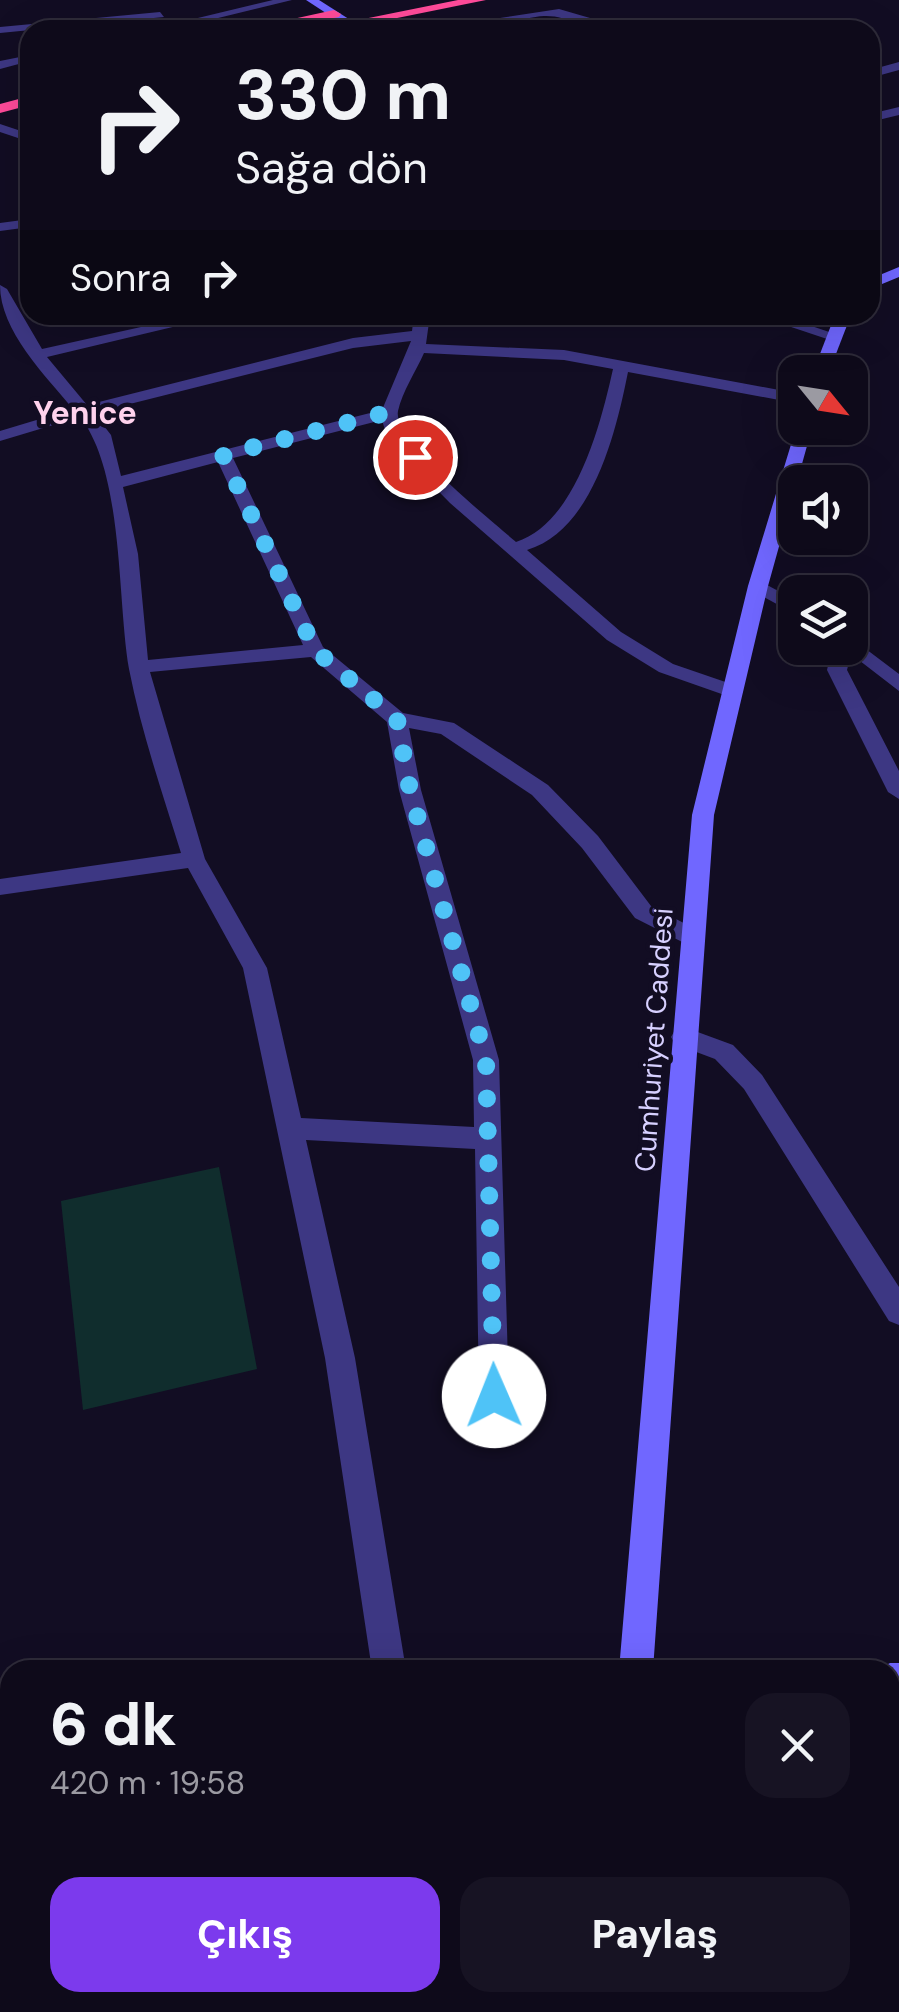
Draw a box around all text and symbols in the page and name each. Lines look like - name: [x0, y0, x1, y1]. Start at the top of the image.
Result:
- text: 330 m: [235, 50, 451, 141]
- icon: right: [70, 60, 200, 190]
- text: Sağa dön: [235, 138, 428, 197]
- icon: right: [191, 250, 246, 305]
- text: Sonra: [70, 253, 171, 303]
- north arrow: [778, 355, 868, 445]
- map controls: [778, 355, 868, 665]
- district label: Yenice: [33, 392, 137, 434]
- pin: [373, 415, 458, 500]
- icon: arrive: [388, 430, 443, 485]
- button: sound: [778, 465, 868, 555]
- button: layers: [778, 575, 868, 665]
- street label: Cumhuriyet Caddesi: [626, 907, 682, 1173]
- position arrow: [442, 1344, 546, 1448]
- text: 6 dk: [50, 1685, 177, 1764]
- button: close: [745, 1693, 850, 1798]
- text: 420 m · 19:58: [50, 1762, 245, 1804]
- button: Çıkış: [50, 1877, 440, 1992]
- button: Paylaş: [460, 1877, 850, 1992]

